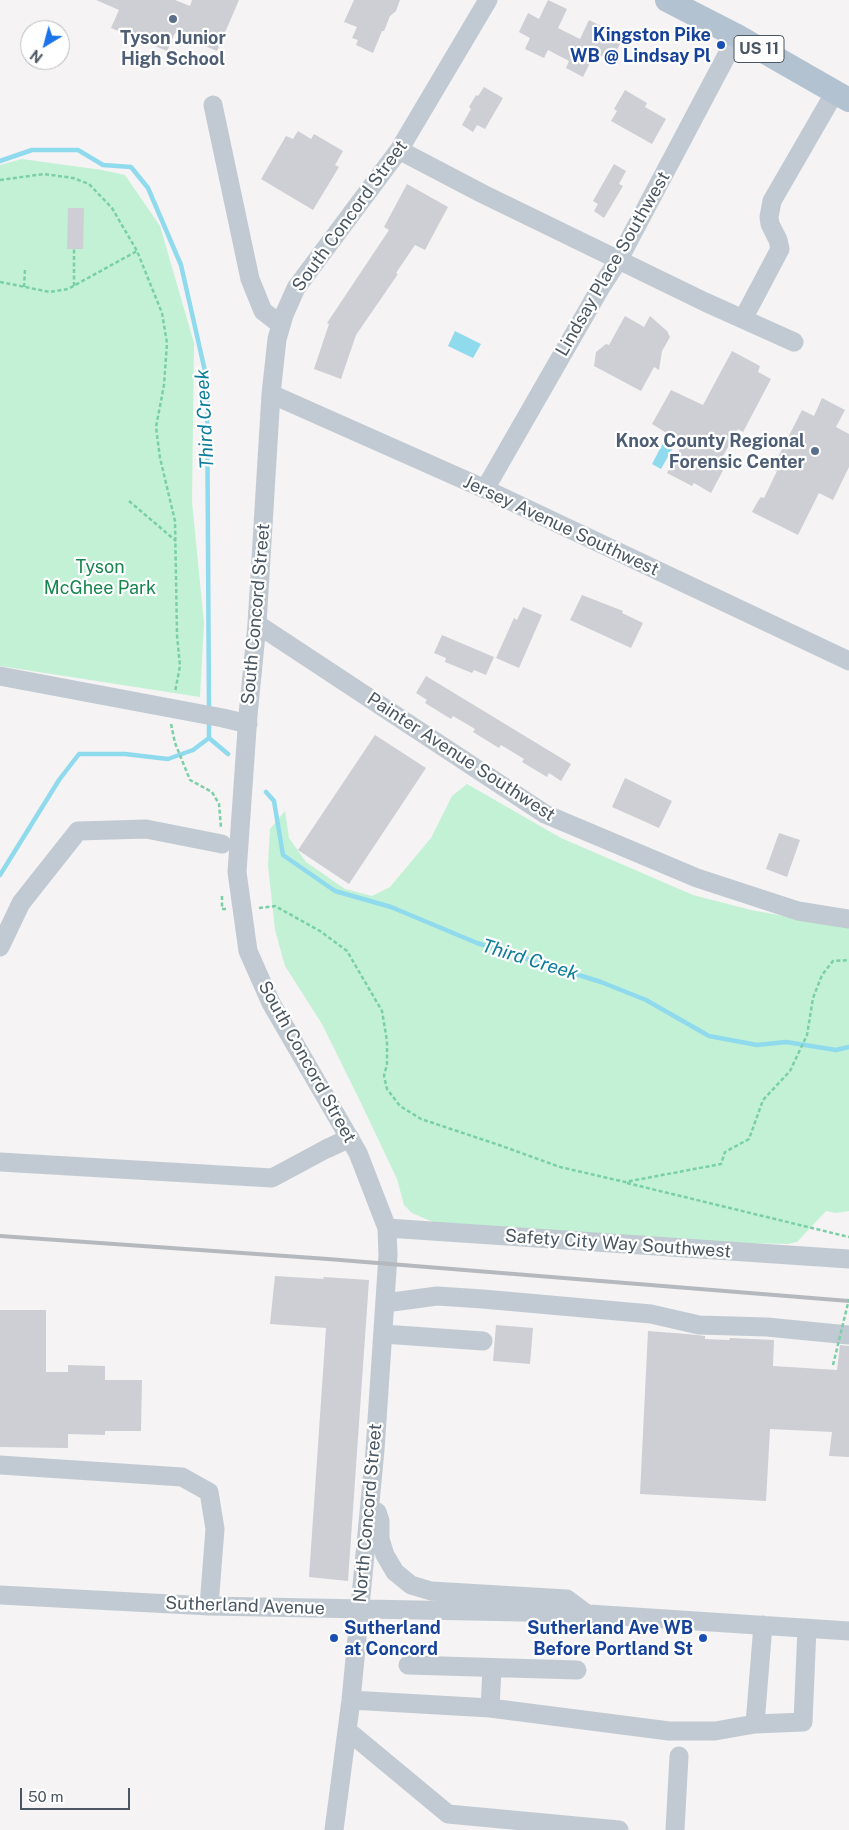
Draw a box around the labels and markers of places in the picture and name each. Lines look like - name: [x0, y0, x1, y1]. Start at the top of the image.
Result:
- marker: Tyson Junior High School: [167, 13, 179, 25]
- place label: Kingston Pike WB @ Lindsay Pl: [570, 24, 711, 66]
- place label: Tyson Junior High School: [120, 27, 226, 70]
- marker: Kingston Pike WB @ Lindsay Pl: [715, 39, 727, 51]
- place label: Knox County Regional Forensic Center: [615, 430, 805, 472]
- marker: Knox County Regional Forensic Center: [809, 445, 821, 457]
- place label: Sutherland at Concord: [344, 1617, 441, 1660]
- place label: Sutherland Ave WB Before Portland St: [527, 1617, 693, 1660]
- marker: Sutherland at Concord: [328, 1632, 340, 1644]
- marker: Sutherland Ave WB Before Portland St: [697, 1632, 709, 1644]

